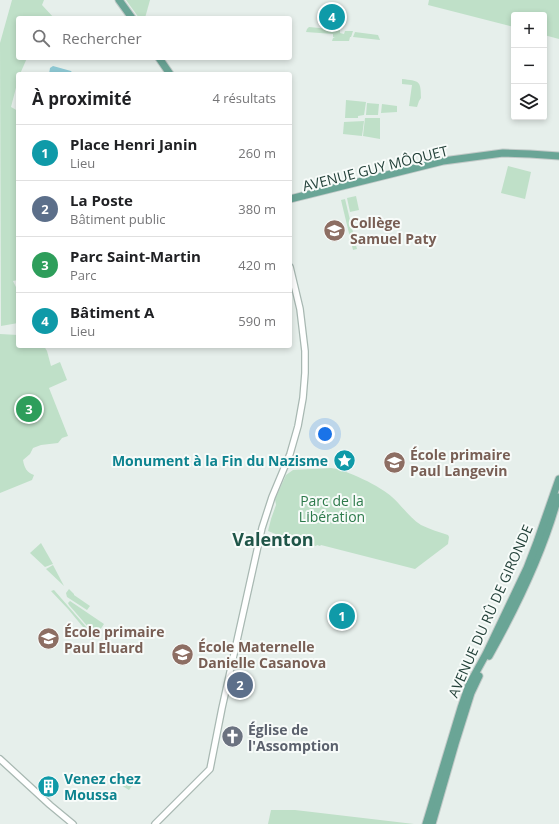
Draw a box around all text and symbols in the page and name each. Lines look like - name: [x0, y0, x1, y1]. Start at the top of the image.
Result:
- pin: 4: [319, 2, 345, 32]
- map controls: [511, 12, 547, 120]
- button: +: [511, 12, 547, 48]
- search box: [16, 16, 292, 60]
- icon: search: [30, 27, 52, 49]
- text: Rechercher: [62, 28, 142, 48]
- button: −: [511, 48, 547, 84]
- button: layers: [511, 84, 547, 120]
- text: À proximité: [32, 87, 131, 110]
- text: 4 résultats: [212, 89, 276, 107]
- text: Place Henri Janin: [70, 134, 197, 154]
- street label: AVENUE GUY MÔQUET: [300, 141, 450, 195]
- text: 1: [41, 144, 49, 162]
- text: 260 m: [238, 144, 276, 162]
- text: Lieu: [70, 154, 95, 172]
- text: La Poste: [70, 190, 133, 210]
- text: 2: [41, 200, 49, 218]
- text: 380 m: [238, 200, 276, 218]
- text: Bâtiment public: [70, 210, 166, 228]
- place label: Collège Samuel Paty: [350, 213, 437, 248]
- school or university icon: Collège Samuel Paty: [322, 217, 348, 243]
- text: Parc Saint-Martin: [70, 246, 201, 266]
- text: 3: [41, 256, 49, 274]
- text: 420 m: [238, 256, 276, 274]
- text: Parc: [70, 266, 97, 284]
- text: Bâtiment A: [70, 302, 154, 322]
- text: 4: [41, 312, 49, 330]
- text: 590 m: [238, 312, 276, 330]
- text: Lieu: [70, 322, 95, 340]
- pin: 3: [16, 394, 42, 424]
- your location: [315, 424, 335, 444]
- place label: École primaire Paul Langevin: [410, 445, 510, 480]
- place icon: Monument à la Fin du Nazisme: [331, 447, 357, 473]
- school or university icon: École primaire Paul Langevin: [381, 449, 407, 475]
- place label: Monument à la Fin du Nazisme: [112, 451, 328, 470]
- park label: Parc de la Libération: [299, 491, 365, 526]
- street label: AVENUE DU RÛ DE GIRONDE: [443, 522, 537, 700]
- district label: Valenton: [232, 527, 314, 551]
- pin: 1: [329, 601, 355, 631]
- place label: École primaire Paul Eluard: [64, 622, 164, 657]
- school or university icon: École primaire Paul Eluard: [36, 626, 62, 652]
- place label: École Maternelle Danielle Casanova: [198, 637, 326, 672]
- school or university icon: École Maternelle Danielle Casanova: [170, 641, 196, 667]
- pin: 2: [227, 670, 253, 700]
- place label: Église de l'Assomption: [248, 720, 339, 755]
- church icon: Église de l'Assomption: [220, 724, 246, 750]
- place label: Venez chez Moussa: [64, 769, 141, 804]
- building icon: Venez chez Moussa: [36, 773, 62, 799]

